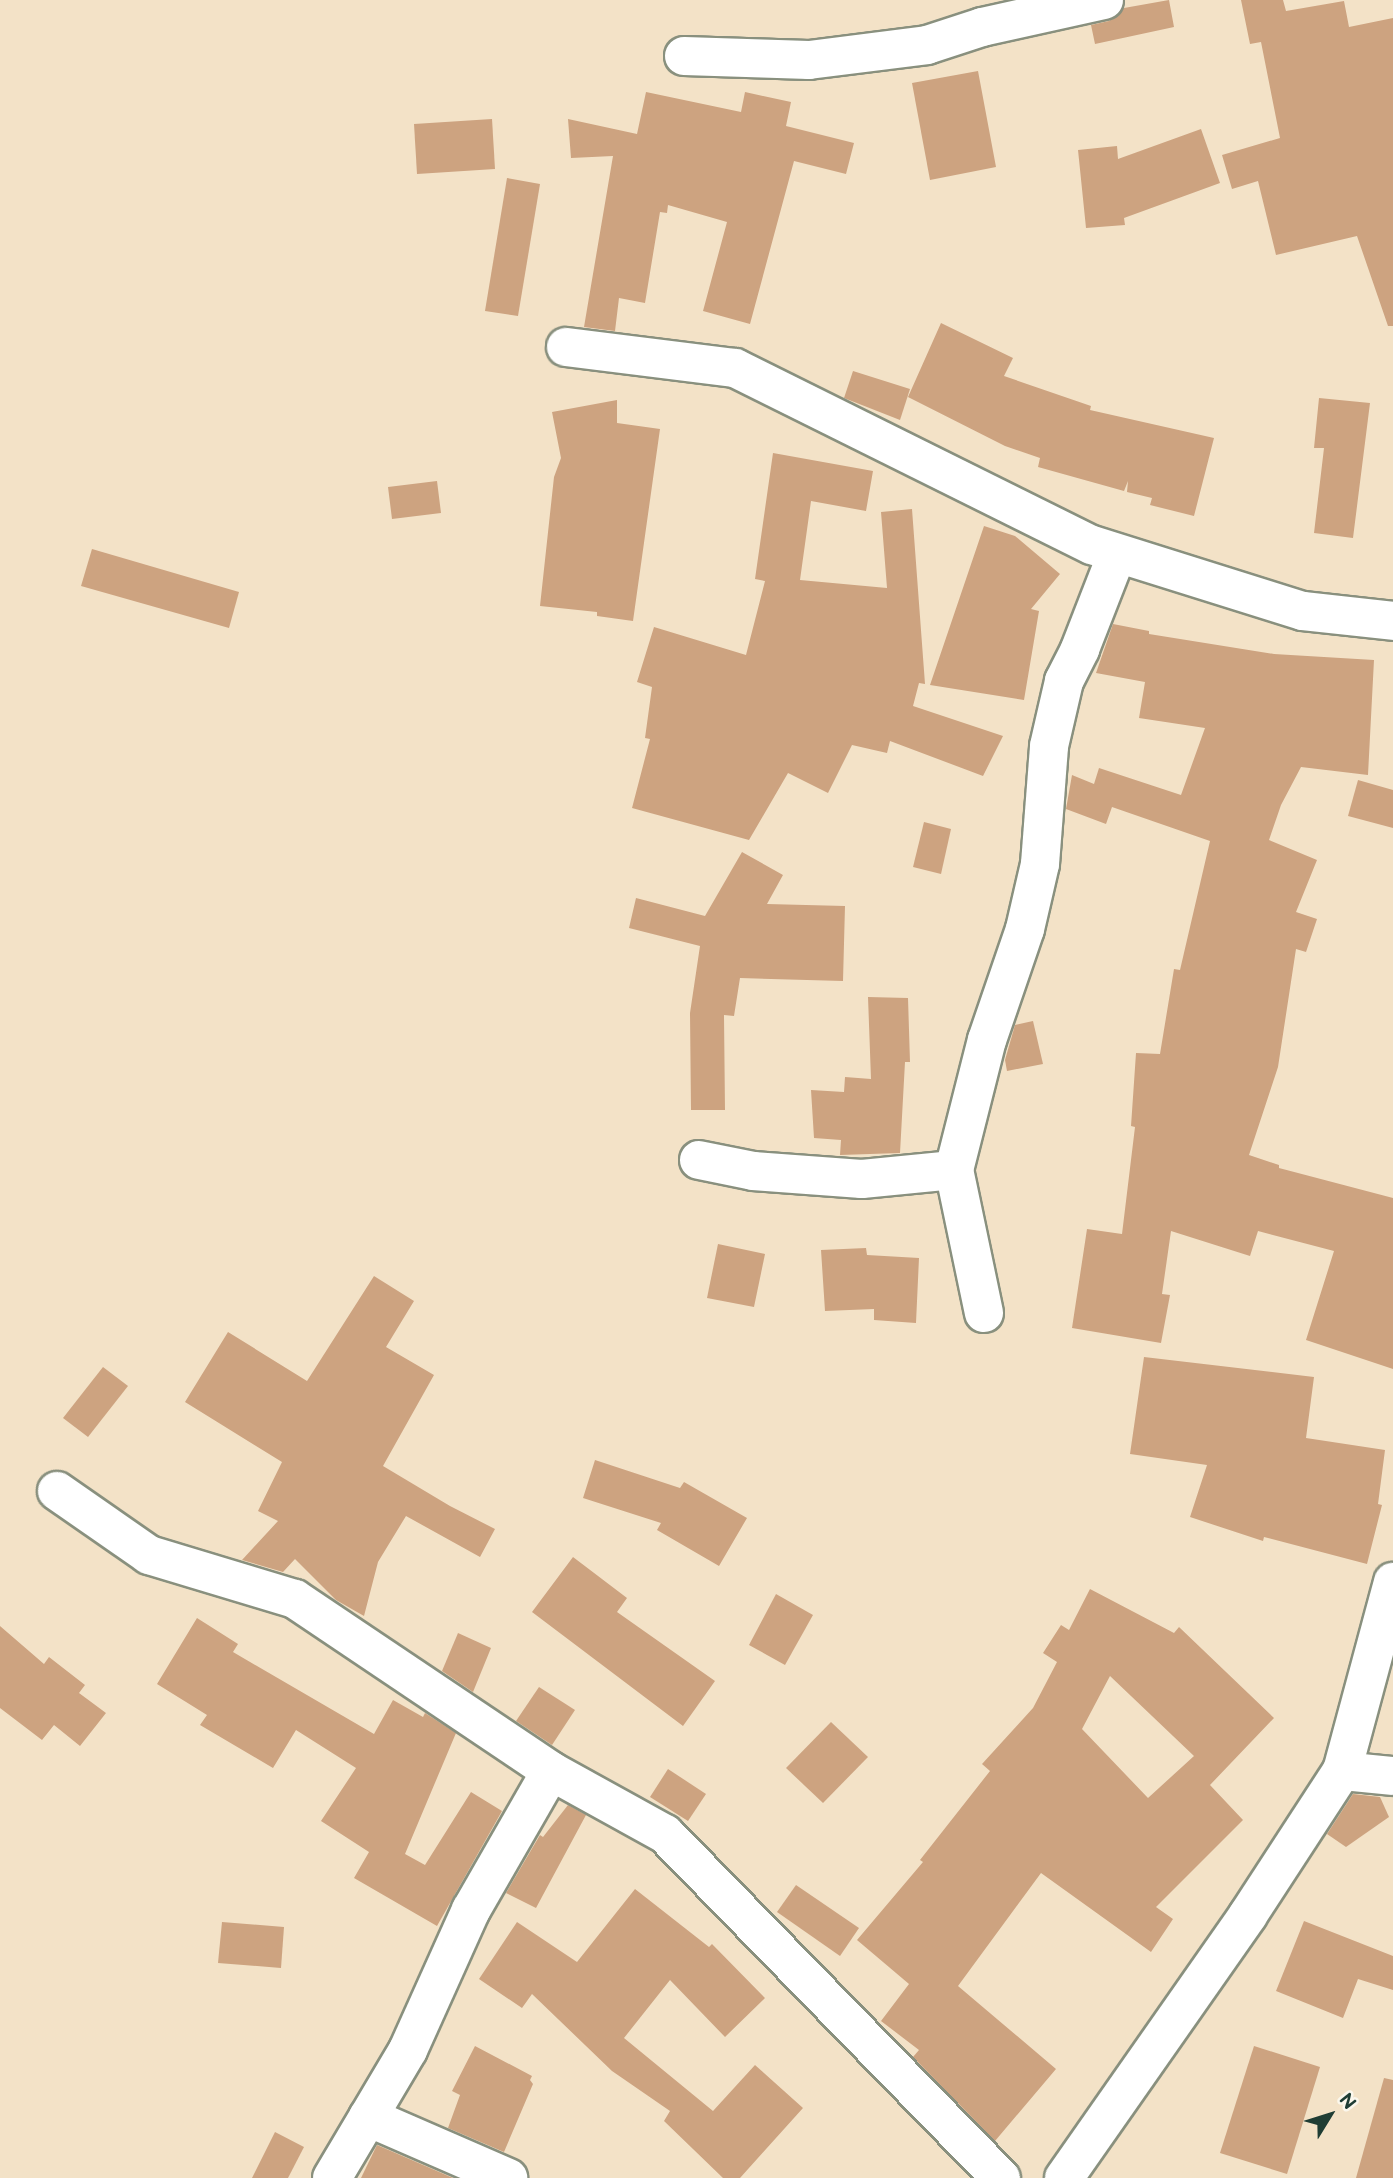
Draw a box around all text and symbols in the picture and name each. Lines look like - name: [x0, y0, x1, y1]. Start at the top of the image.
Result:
- north arrow: [1295, 2080, 1365, 2150]
- text: N: [1333, 2089, 1360, 2114]

